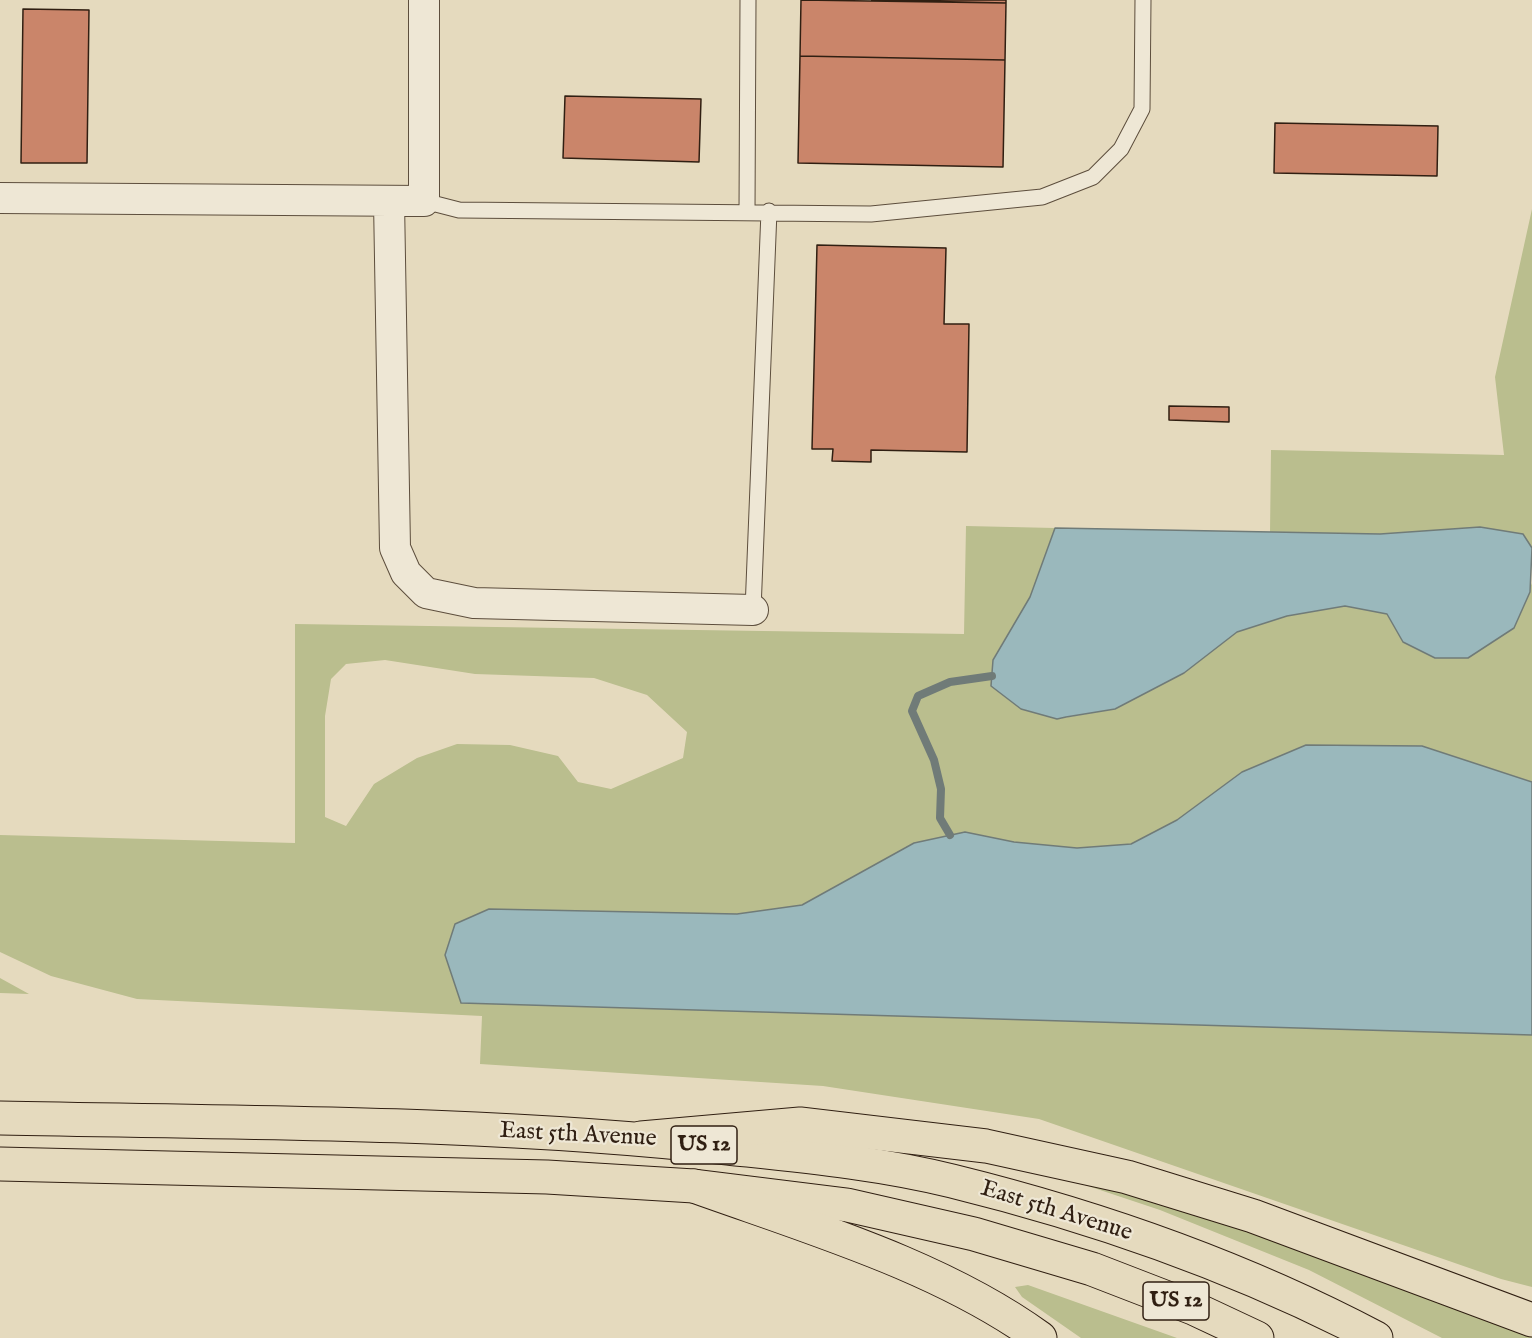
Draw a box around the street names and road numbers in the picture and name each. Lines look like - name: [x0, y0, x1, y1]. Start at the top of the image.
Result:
- street label: East 5th Avenue: [499, 1118, 657, 1154]
- road number: US 12: [671, 1126, 737, 1164]
- street label: East 5th Avenue: [977, 1175, 1135, 1249]
- road number: US 12: [1143, 1282, 1209, 1320]

